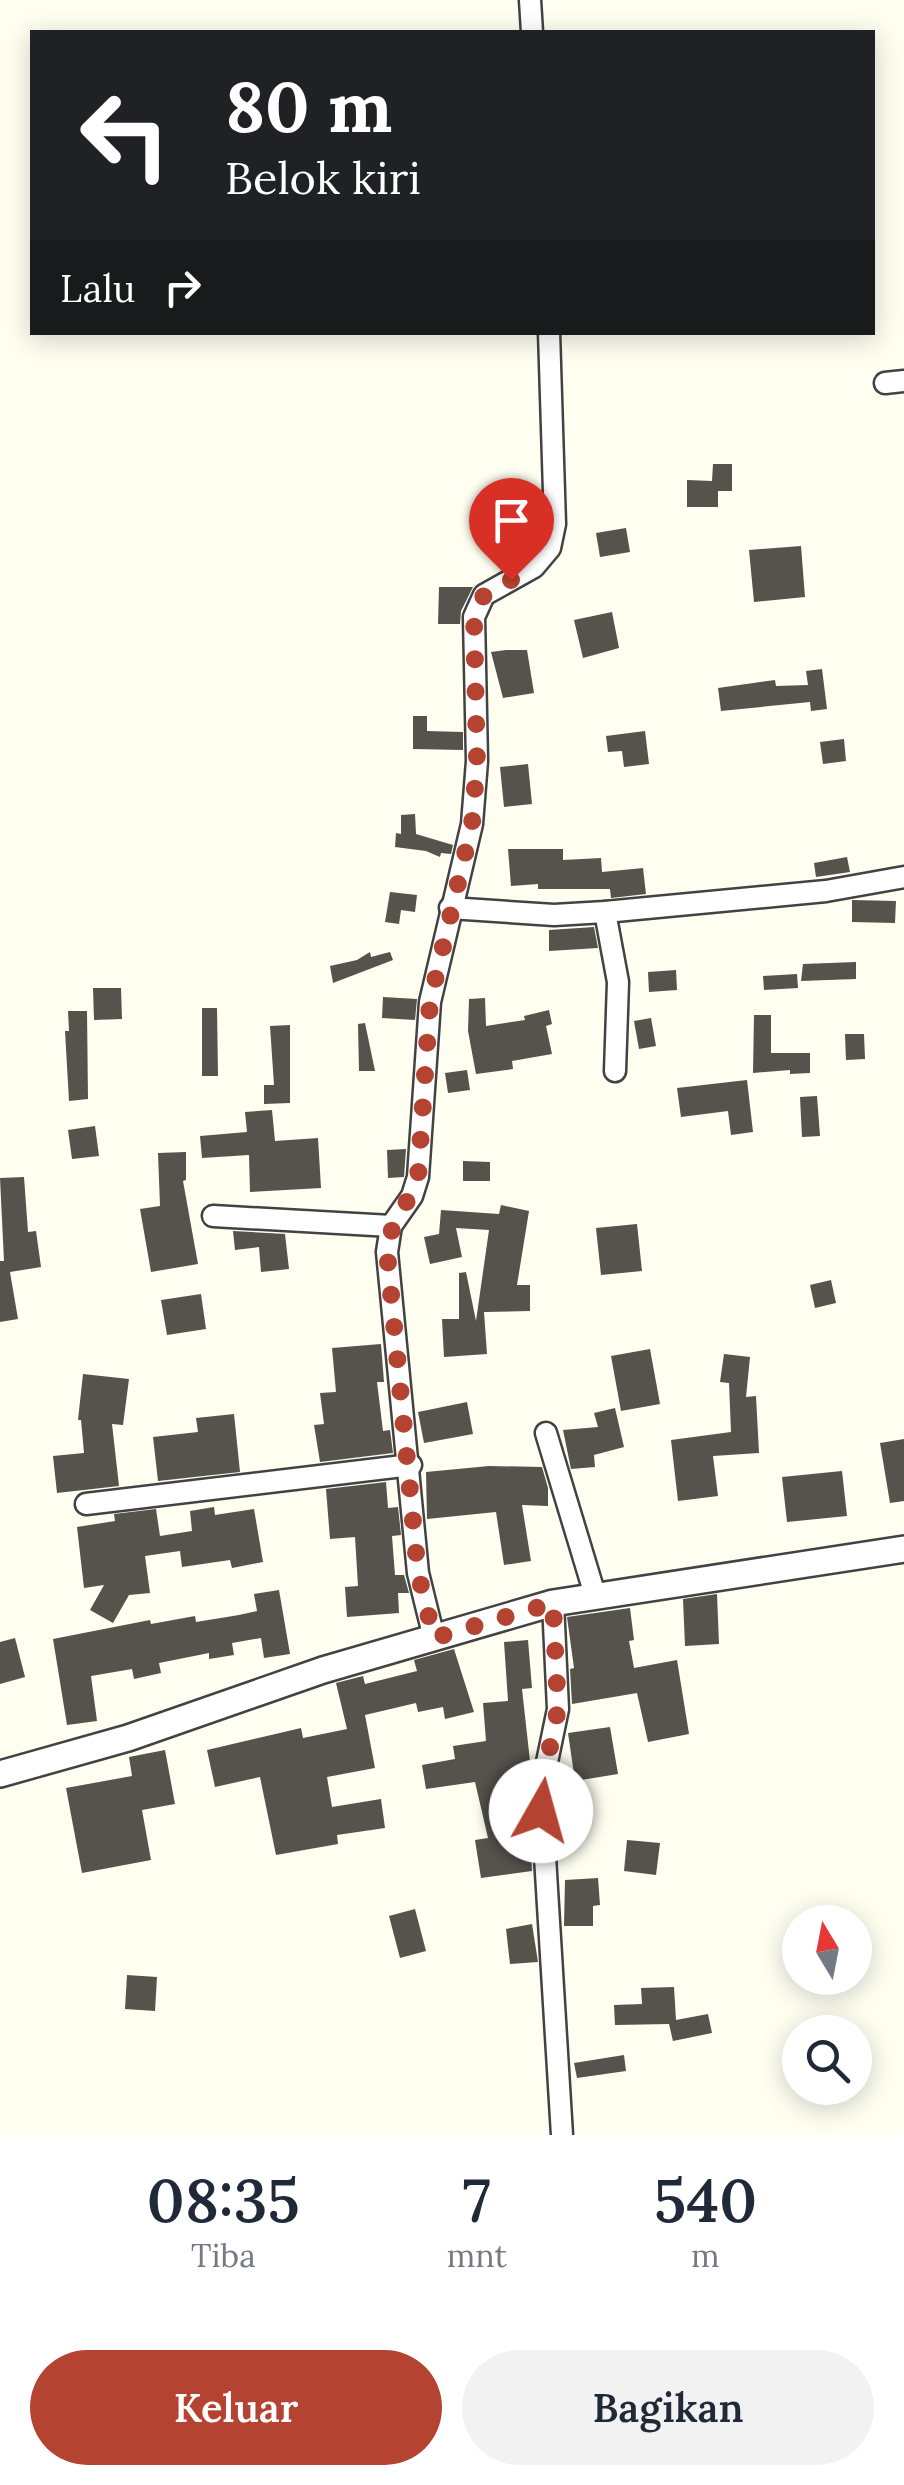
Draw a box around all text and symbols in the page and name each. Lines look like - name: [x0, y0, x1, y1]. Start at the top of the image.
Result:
- text: 80 m: [225, 62, 392, 151]
- icon: left: [60, 70, 190, 200]
- text: Belok kiri: [225, 149, 421, 206]
- icon: right: [155, 260, 210, 315]
- text: Lalu: [60, 264, 135, 312]
- pin: [469, 478, 554, 581]
- icon: arrive: [484, 493, 539, 548]
- position arrow: [489, 1759, 593, 1863]
- north arrow: [782, 1905, 872, 1995]
- map controls: [782, 1905, 872, 2105]
- button: search: [782, 2015, 872, 2105]
- text: 08:35: [147, 2162, 300, 2238]
- text: 7: [463, 2162, 491, 2238]
- text: 540: [654, 2162, 757, 2238]
- text: Tiba: [191, 2235, 256, 2276]
- text: mnt: [447, 2235, 507, 2276]
- text: m: [691, 2235, 720, 2276]
- button: Keluar: [30, 2350, 442, 2465]
- button: Bagikan: [462, 2350, 874, 2465]

